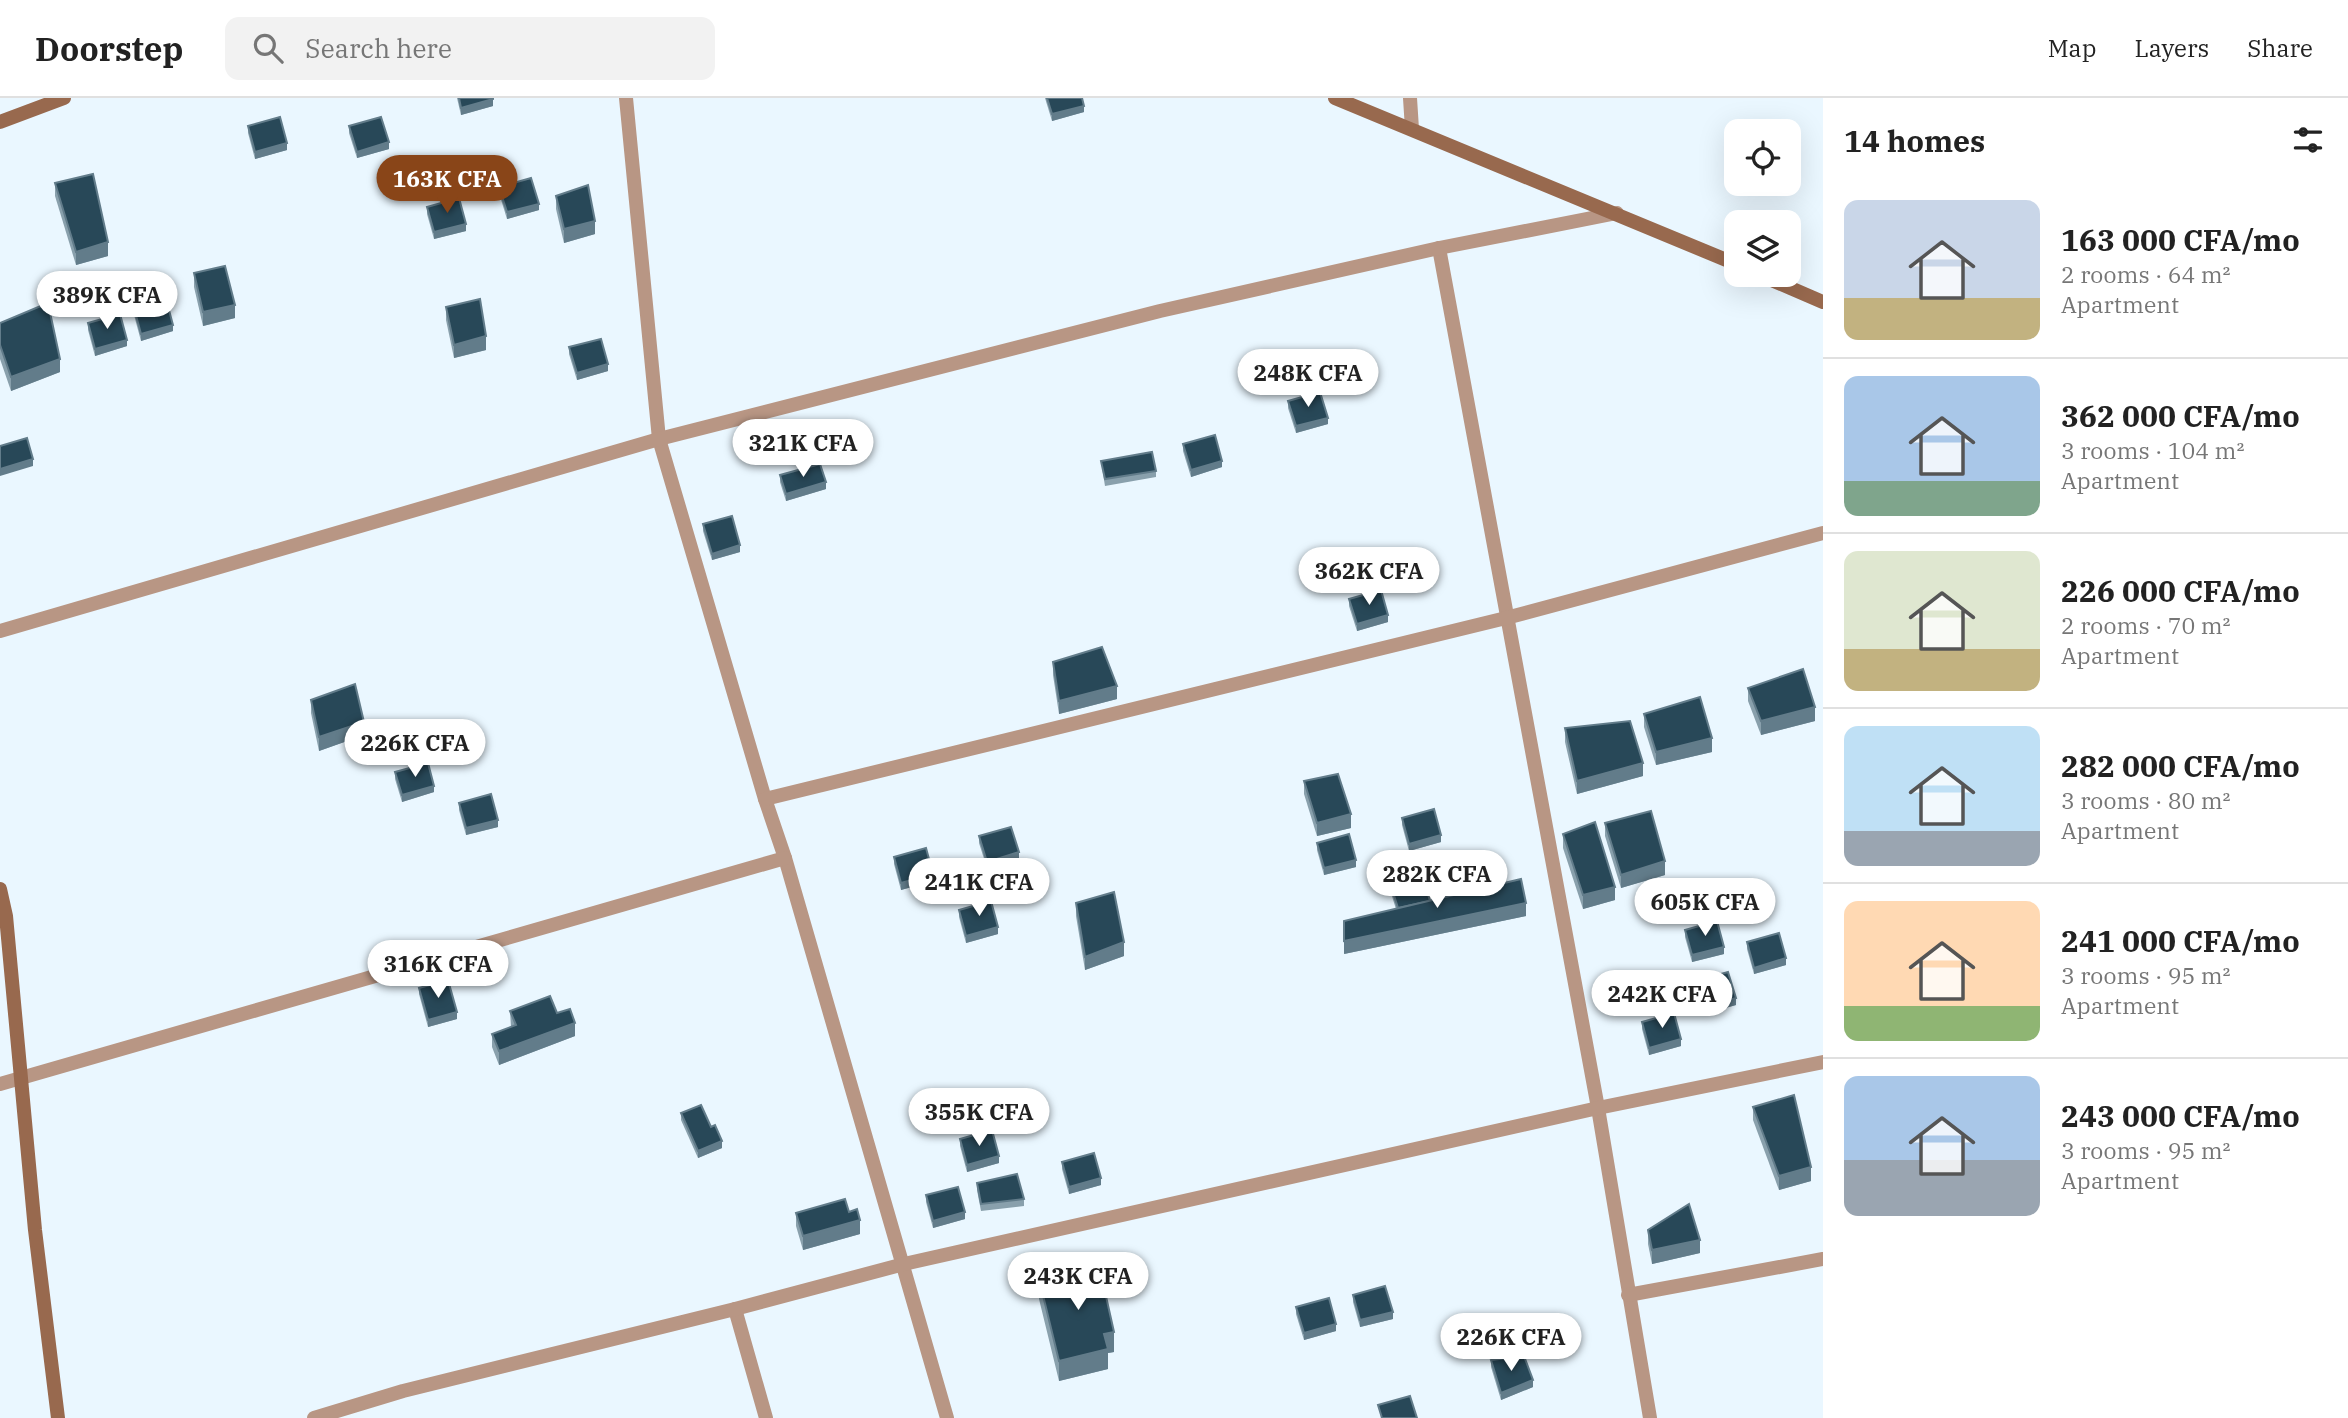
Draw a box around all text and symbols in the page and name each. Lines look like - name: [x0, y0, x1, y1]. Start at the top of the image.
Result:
- search box: [225, 17, 715, 80]
- text: Doorstep: [35, 27, 183, 70]
- icon: search: [249, 29, 287, 67]
- text: Search here: [305, 31, 452, 65]
- text: Map: [2048, 32, 2096, 64]
- text: Layers: [2134, 32, 2209, 64]
- text: Share: [2247, 32, 2313, 64]
- map controls: [1724, 119, 1801, 287]
- button: locate: [1724, 119, 1801, 196]
- text: 14 homes: [1844, 121, 1985, 160]
- icon: filters: [2289, 121, 2327, 159]
- pin: 163K CFA: [375, 156, 519, 215]
- text: 163K CFA: [393, 163, 501, 193]
- button: layers: [1724, 210, 1801, 287]
- text: 163 000 CFA/mo: [2061, 220, 2300, 259]
- icon: home: [1900, 228, 1984, 312]
- text: 2 rooms · 64 m²: [2061, 259, 2231, 289]
- pin: 389K CFA: [35, 272, 179, 331]
- text: 389K CFA: [53, 279, 161, 309]
- text: Apartment: [2061, 289, 2179, 319]
- pin: 248K CFA: [1236, 350, 1380, 409]
- text: 248K CFA: [1254, 357, 1362, 387]
- text: 362 000 CFA/mo: [2061, 396, 2300, 435]
- icon: home: [1900, 404, 1984, 488]
- pin: 321K CFA: [731, 420, 875, 479]
- text: 321K CFA: [749, 427, 857, 457]
- text: 3 rooms · 104 m²: [2061, 435, 2244, 465]
- text: Apartment: [2061, 465, 2179, 495]
- pin: 362K CFA: [1297, 547, 1441, 607]
- text: 362K CFA: [1315, 555, 1423, 585]
- text: 226 000 CFA/mo: [2061, 571, 2300, 610]
- icon: home: [1900, 579, 1984, 663]
- text: 2 rooms · 70 m²: [2061, 610, 2231, 640]
- text: Apartment: [2061, 640, 2179, 670]
- pin: 226K CFA: [343, 720, 487, 779]
- text: 226K CFA: [361, 727, 469, 757]
- text: 282 000 CFA/mo: [2061, 746, 2300, 785]
- icon: home: [1900, 754, 1984, 838]
- text: 3 rooms · 80 m²: [2061, 785, 2231, 815]
- text: Apartment: [2061, 815, 2179, 845]
- pin: 282K CFA: [1365, 850, 1509, 910]
- pin: 241K CFA: [907, 858, 1051, 918]
- text: 282K CFA: [1383, 858, 1491, 888]
- text: 241K CFA: [925, 866, 1033, 896]
- pin: 605K CFA: [1633, 878, 1777, 938]
- text: 605K CFA: [1651, 886, 1759, 916]
- text: 241 000 CFA/mo: [2061, 921, 2300, 960]
- icon: home: [1900, 929, 1984, 1013]
- pin: 316K CFA: [366, 940, 510, 1000]
- text: 316K CFA: [384, 948, 492, 978]
- text: 3 rooms · 95 m²: [2061, 960, 2231, 990]
- pin: 242K CFA: [1590, 970, 1734, 1030]
- text: 242K CFA: [1608, 978, 1716, 1008]
- text: Apartment: [2061, 990, 2179, 1020]
- pin: 355K CFA: [907, 1088, 1051, 1148]
- text: 355K CFA: [925, 1096, 1033, 1126]
- text: 243 000 CFA/mo: [2061, 1096, 2300, 1135]
- icon: home: [1900, 1104, 1984, 1188]
- text: 3 rooms · 95 m²: [2061, 1135, 2231, 1165]
- text: Apartment: [2061, 1165, 2179, 1195]
- pin: 243K CFA: [1006, 1252, 1150, 1312]
- text: 243K CFA: [1024, 1260, 1132, 1290]
- pin: 226K CFA: [1439, 1314, 1583, 1373]
- text: 226K CFA: [1457, 1321, 1565, 1351]

